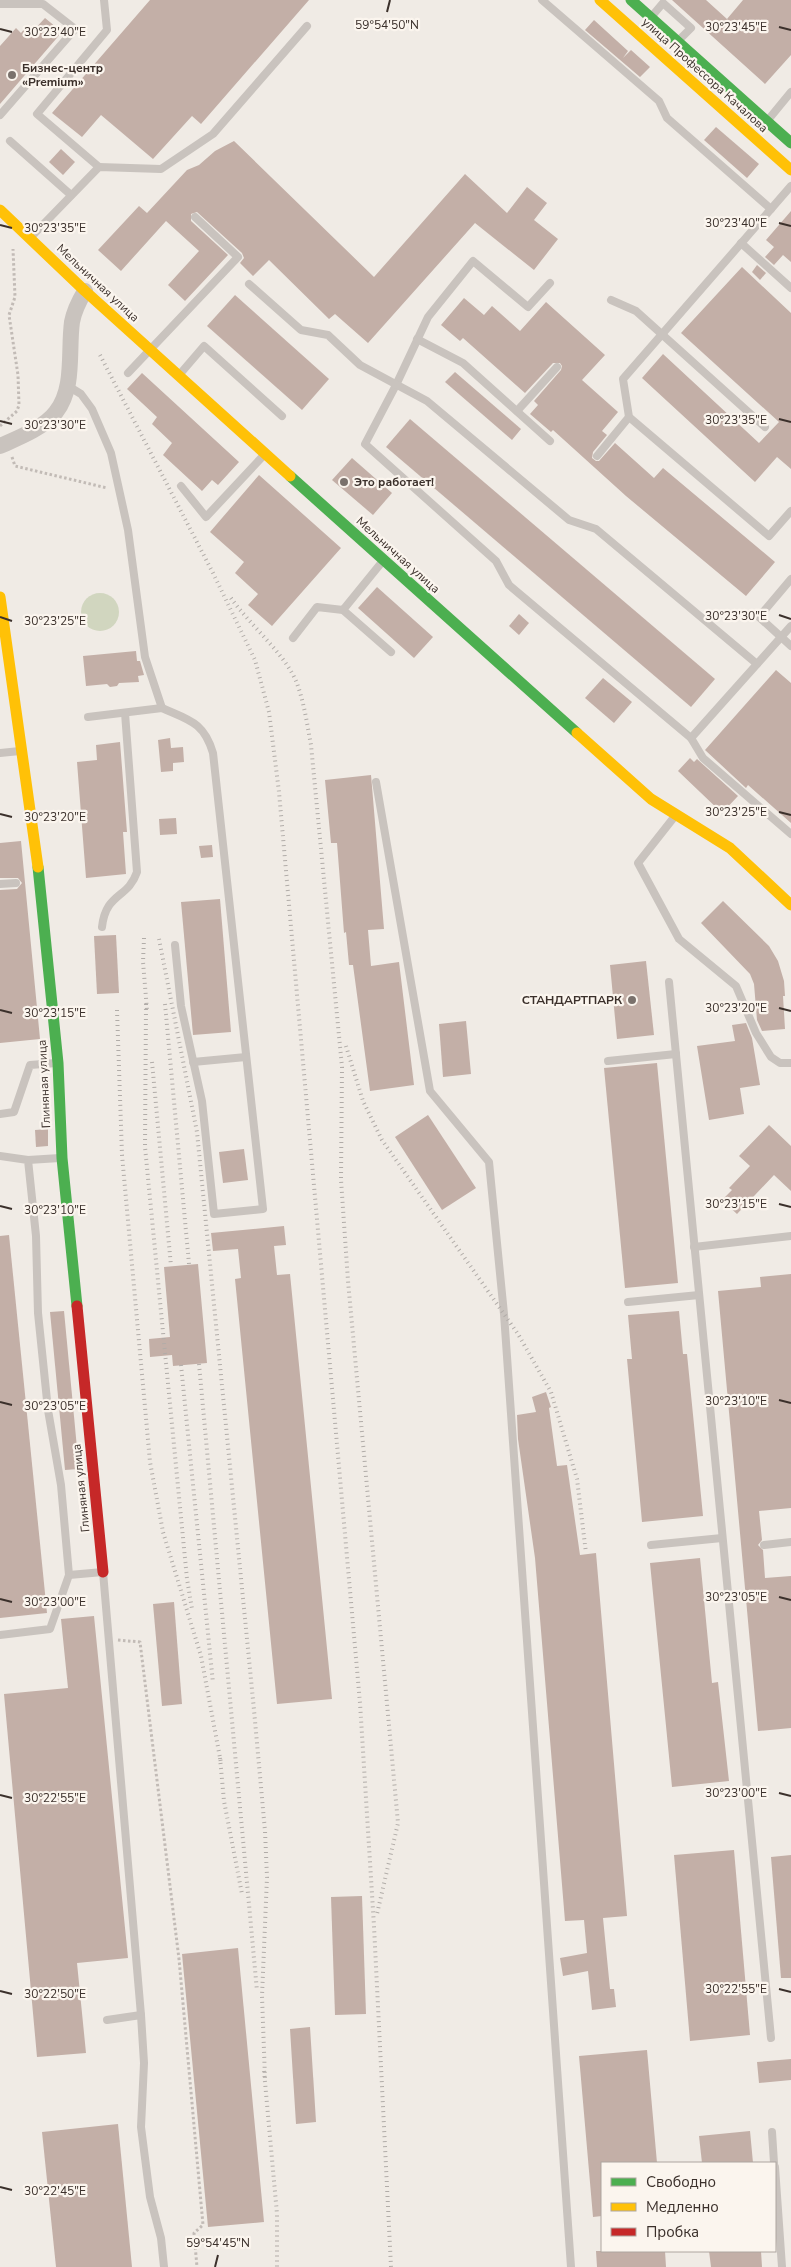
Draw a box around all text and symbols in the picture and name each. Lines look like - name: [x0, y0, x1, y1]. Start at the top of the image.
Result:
- street label: улица Профессора Качалова: [639, 14, 771, 136]
- text: 59°54'50"N: [355, 17, 419, 33]
- text: 30°23'45"E: [705, 19, 767, 35]
- text: 30°23'40"E: [24, 24, 86, 40]
- place label: Бизнес-центр «Premium»: [22, 60, 103, 90]
- marker: Бизнес-центр «Premium»: [6, 69, 18, 81]
- text: 30°23'40"E: [705, 215, 767, 231]
- text: 30°23'35"E: [24, 220, 86, 236]
- street label: Мельничная улица: [53, 241, 143, 325]
- text: 30°23'35"E: [705, 412, 767, 428]
- text: 30°23'30"E: [24, 417, 86, 433]
- place label: Это работает!: [354, 474, 434, 490]
- marker: Это работает!: [338, 476, 350, 488]
- street label: Мельничная улица: [353, 513, 443, 597]
- text: 30°23'30"E: [705, 608, 767, 624]
- text: 30°23'25"E: [24, 613, 86, 629]
- text: 30°23'25"E: [705, 804, 767, 820]
- text: 30°23'20"E: [24, 809, 86, 825]
- place label: СТАНДАРТПАРК: [522, 992, 623, 1008]
- marker: СТАНДАРТПАРК: [626, 994, 638, 1006]
- text: 30°23'20"E: [705, 1000, 767, 1016]
- text: 30°23'15"E: [24, 1005, 86, 1021]
- street label: Глиняная улица: [34, 1039, 54, 1129]
- text: 30°23'15"E: [705, 1196, 767, 1212]
- text: 30°23'10"E: [24, 1202, 86, 1218]
- text: 30°23'10"E: [705, 1393, 767, 1409]
- text: 30°23'05"E: [24, 1398, 86, 1414]
- street label: Глиняная улица: [68, 1443, 94, 1533]
- text: 30°23'05"E: [705, 1589, 767, 1605]
- text: 30°23'00"E: [24, 1594, 86, 1610]
- text: 30°23'00"E: [705, 1785, 767, 1801]
- text: 30°22'55"E: [24, 1790, 86, 1806]
- text: 30°22'55"E: [705, 1981, 767, 1997]
- text: 30°22'50"E: [24, 1986, 86, 2002]
- legend: [601, 2162, 776, 2252]
- text: Свободно: [646, 2172, 716, 2192]
- text: 30°22'45"E: [24, 2183, 86, 2199]
- text: Медленно: [646, 2197, 719, 2217]
- text: Пробка: [646, 2222, 699, 2242]
- text: 59°54'45"N: [186, 2235, 250, 2251]

